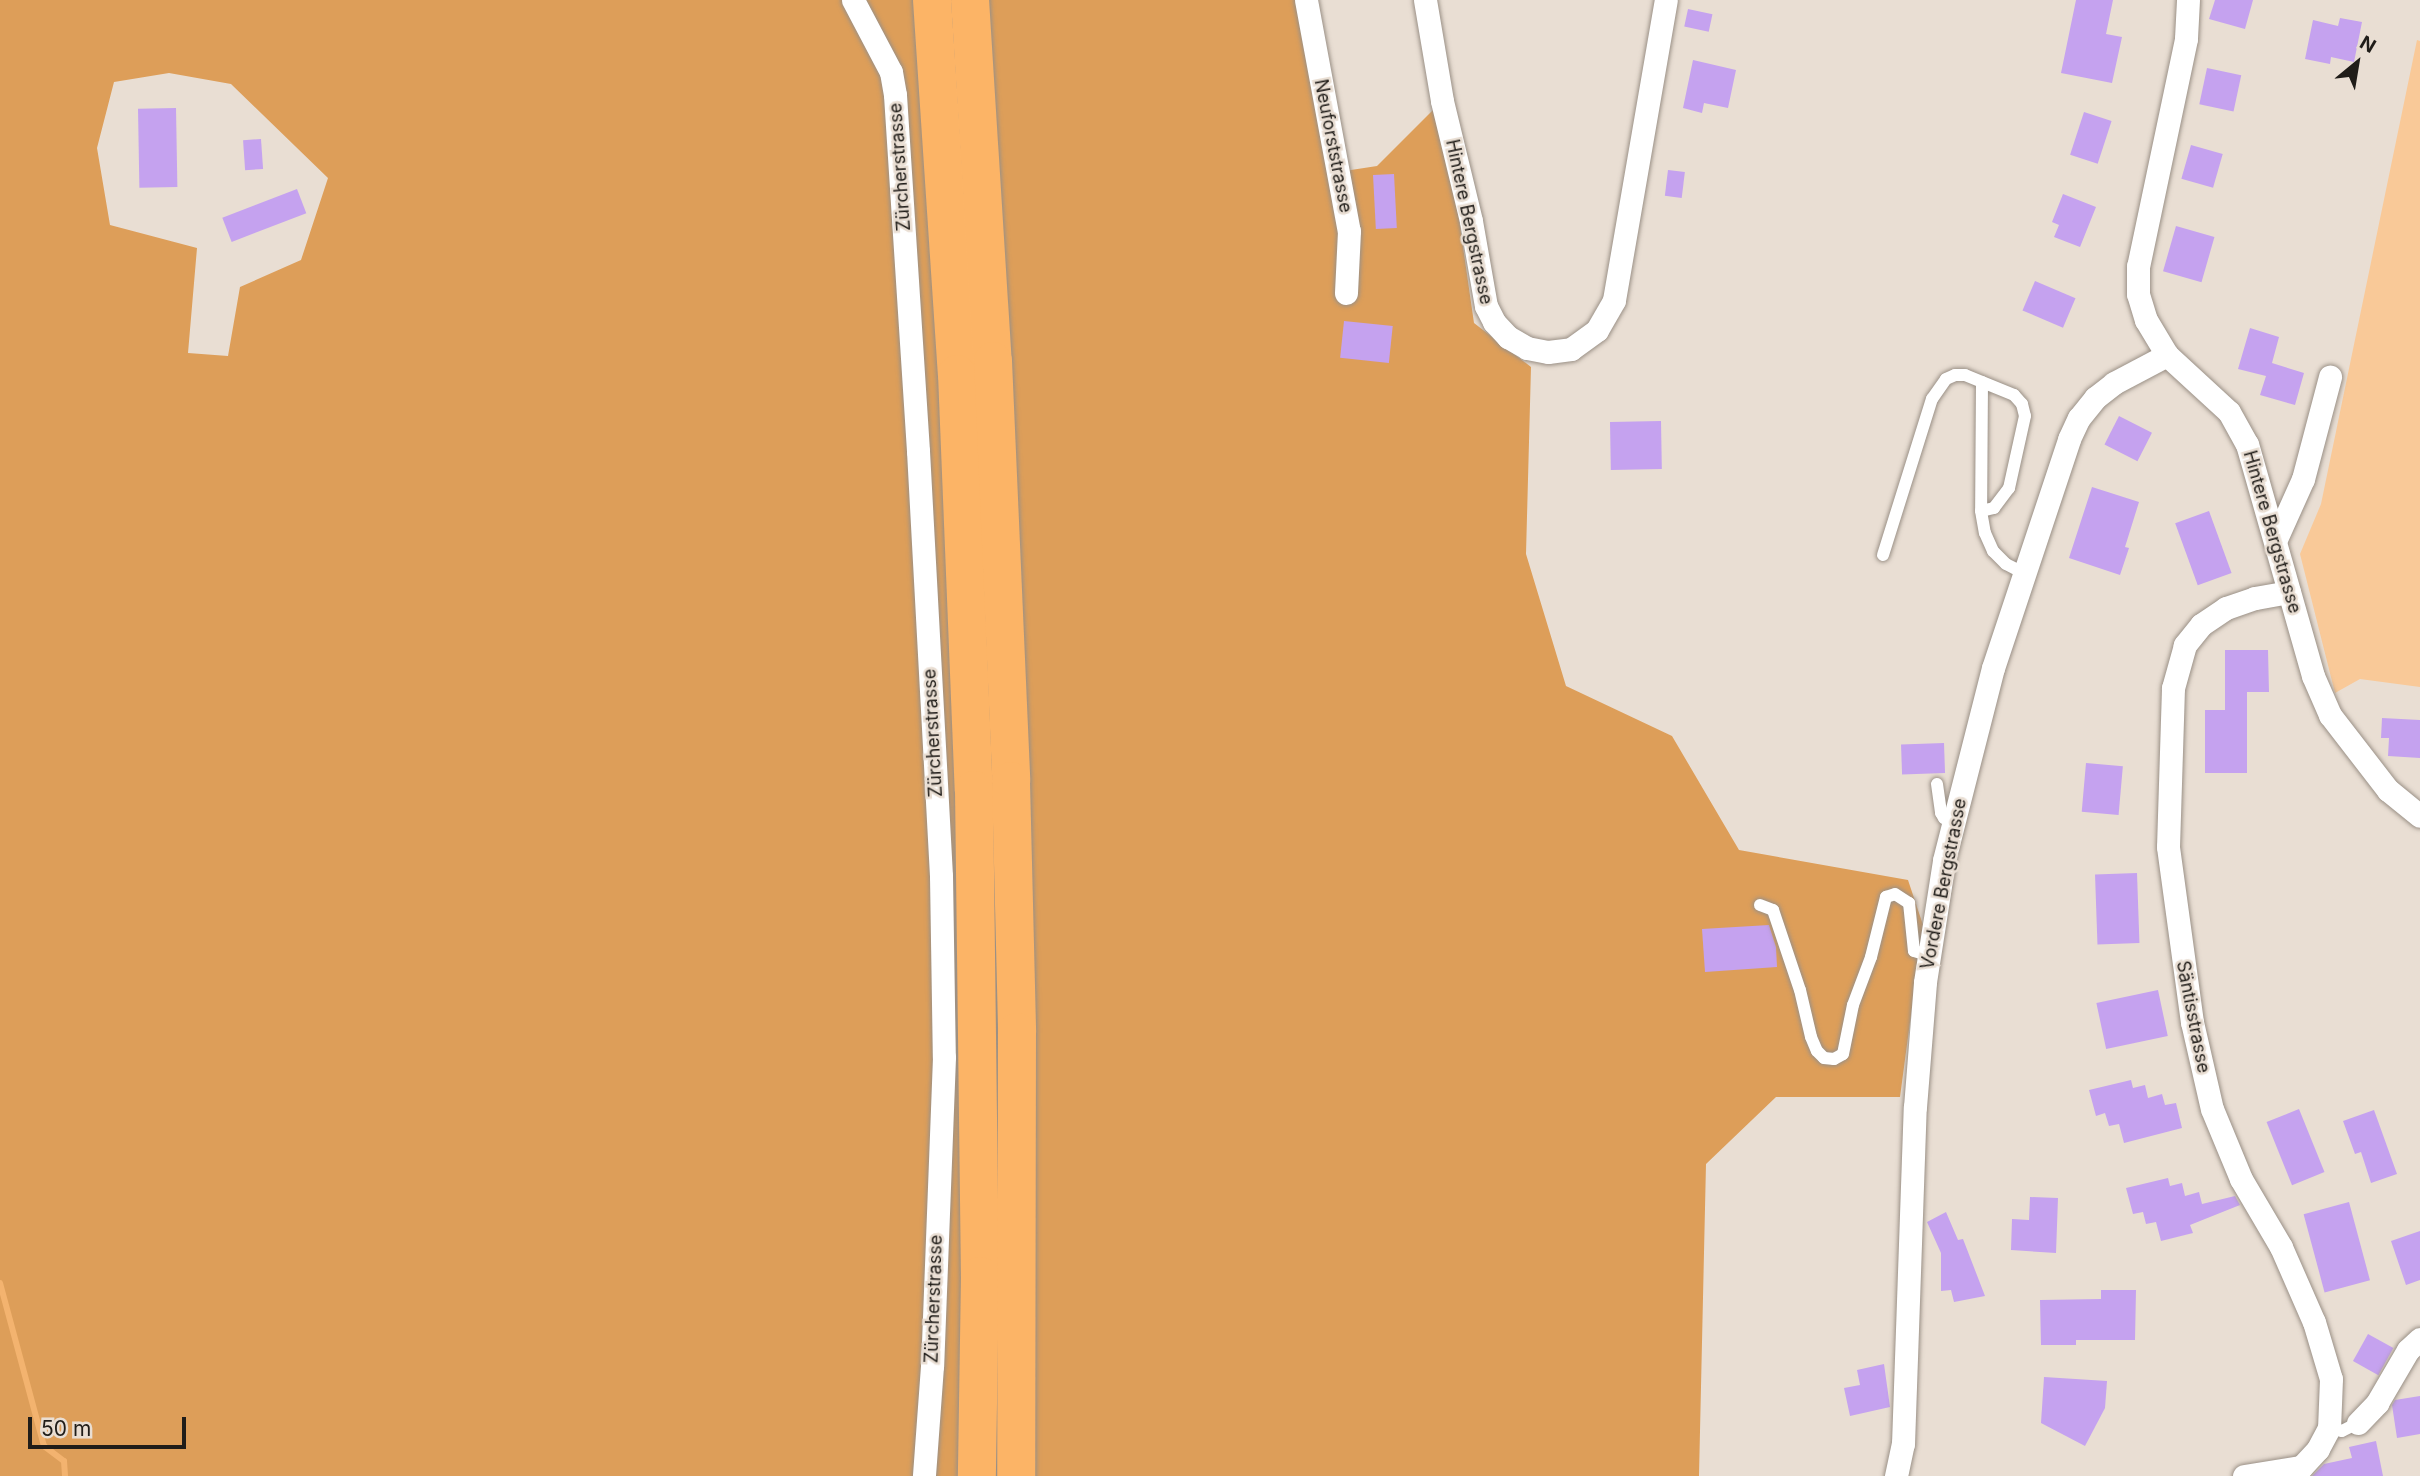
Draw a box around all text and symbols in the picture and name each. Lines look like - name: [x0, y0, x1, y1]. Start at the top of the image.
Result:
- north arrow: [2322, 28, 2392, 98]
- text: N: [2356, 31, 2380, 58]
- street label: Neuforststrasse: [1309, 77, 1357, 215]
- street label: Zürcherstrasse: [885, 102, 915, 232]
- street label: Hintere Bergstrasse: [1441, 138, 1497, 306]
- street label: Hintere Bergstrasse: [2238, 448, 2306, 616]
- street label: Zürcherstrasse: [919, 668, 947, 798]
- street label: Vordere Bergstrasse: [1917, 797, 1971, 971]
- street label: Säntisstrasse: [2172, 959, 2214, 1075]
- street label: Zürcherstrasse: [921, 1234, 947, 1364]
- scale bar: [32, 1402, 189, 1446]
- text: 50 m: [41, 1416, 91, 1441]

